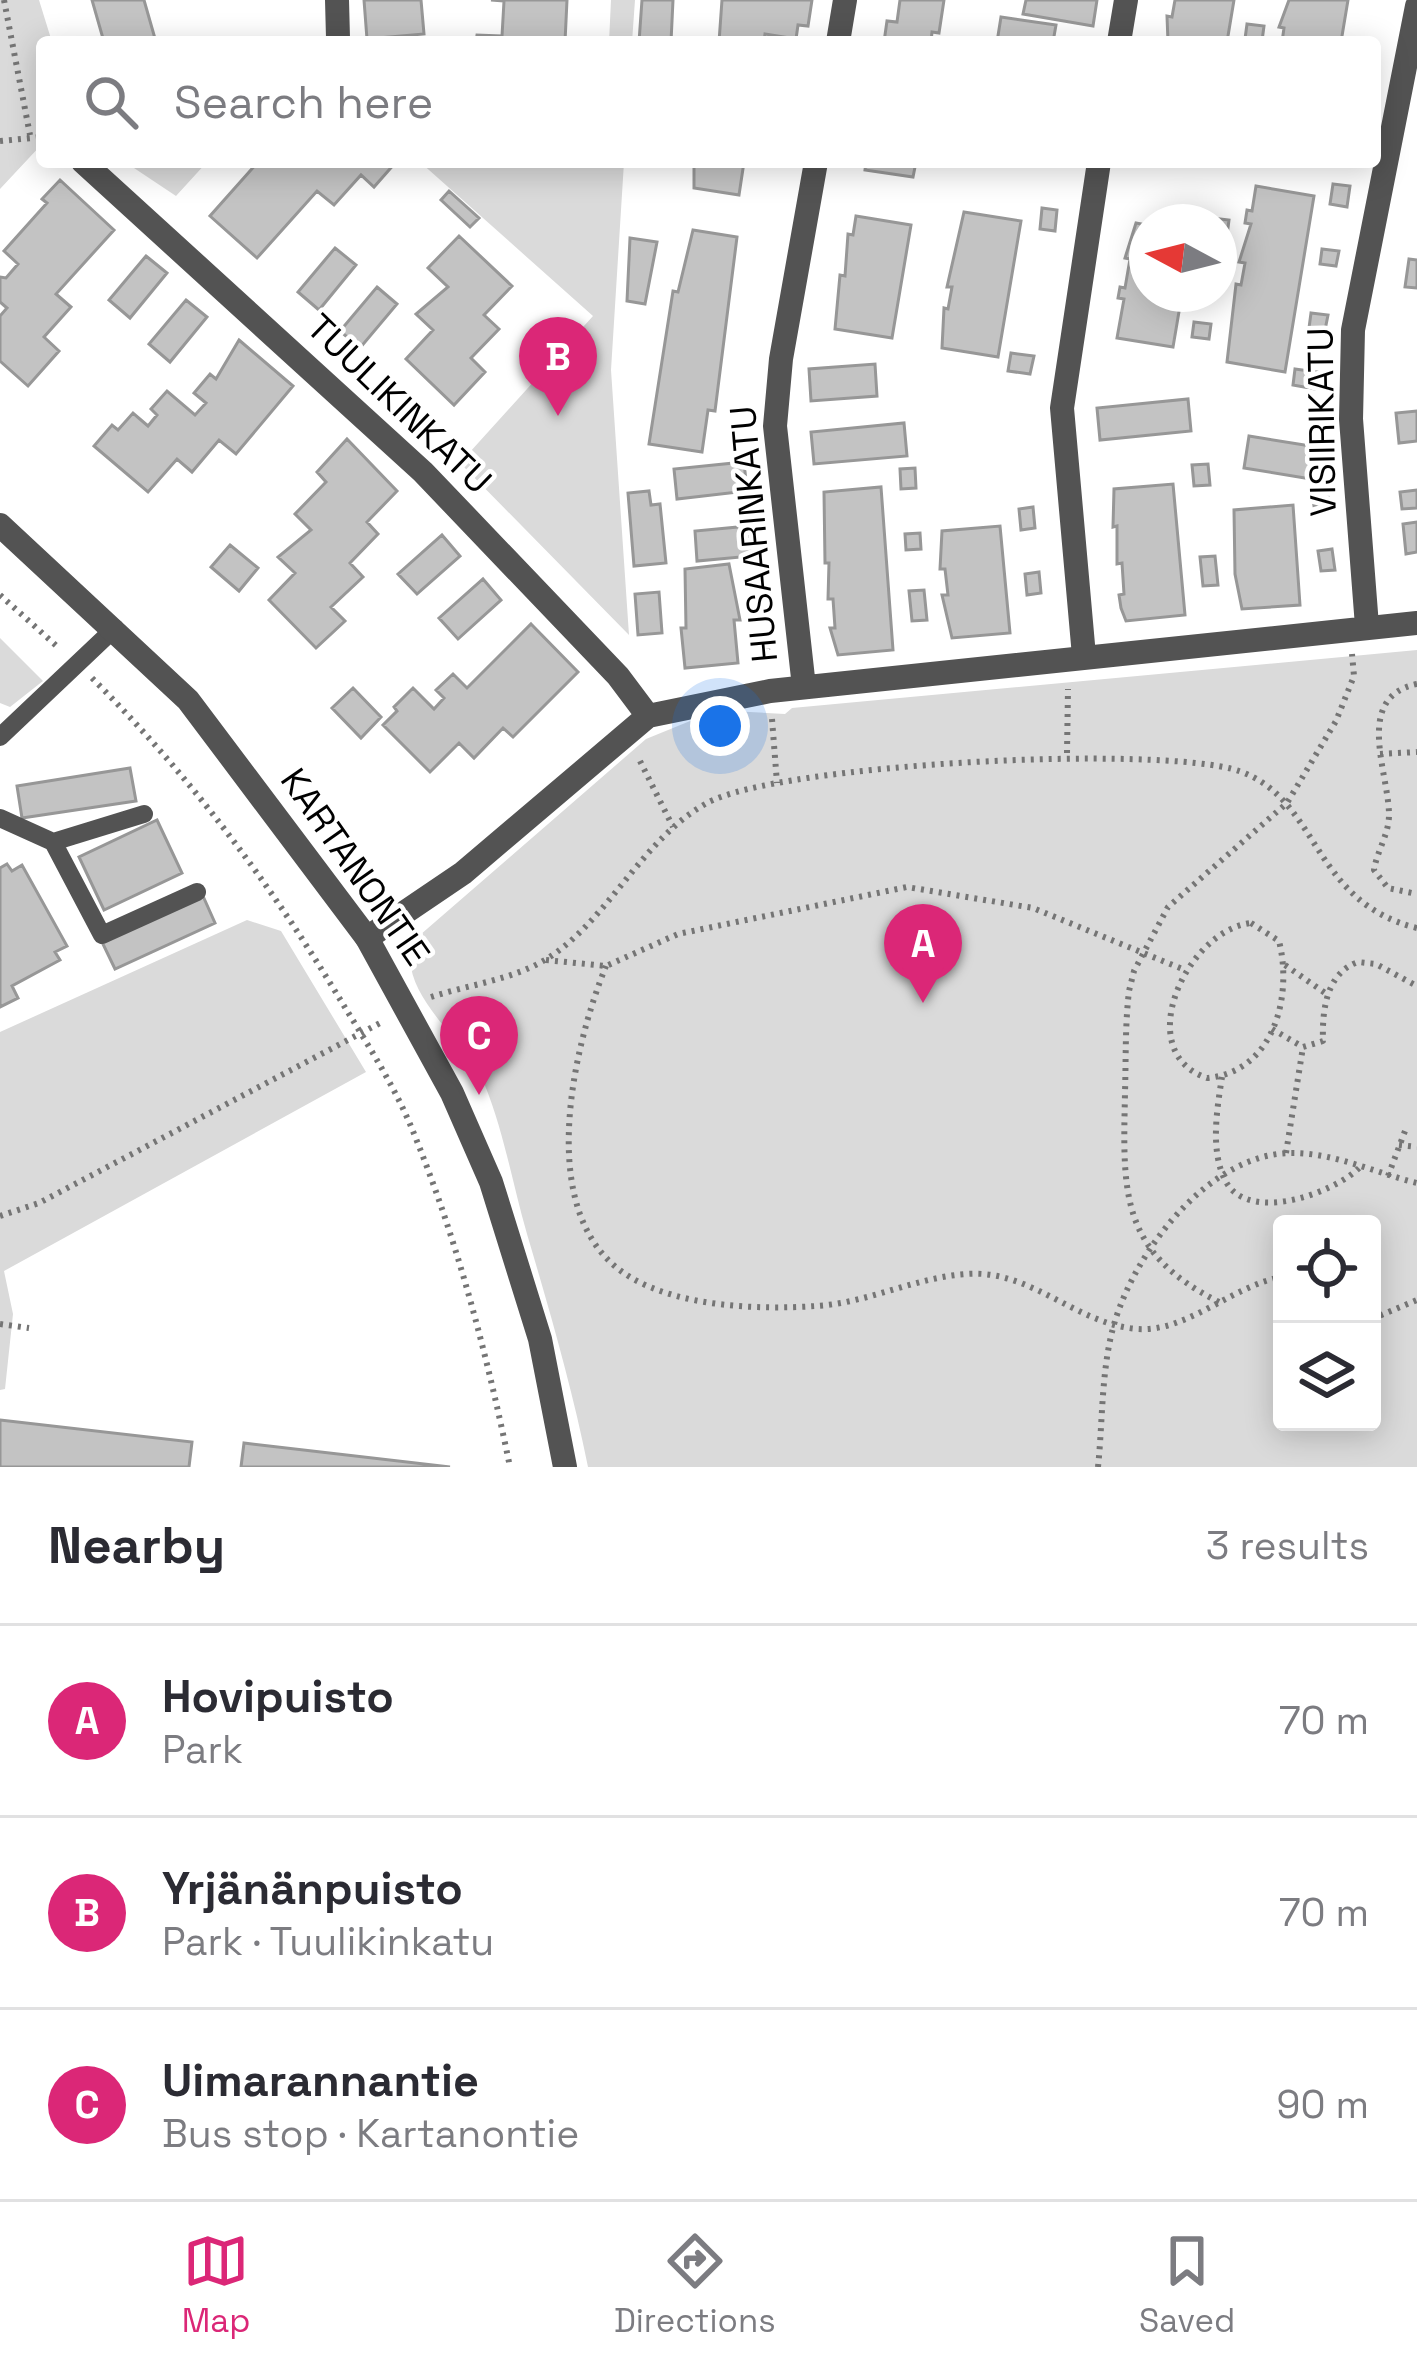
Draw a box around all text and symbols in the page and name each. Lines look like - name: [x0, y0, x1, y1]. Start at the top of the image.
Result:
- search box: [36, 36, 1381, 168]
- icon: search: [78, 69, 144, 135]
- text: Search here: [174, 74, 433, 131]
- north arrow: [1129, 204, 1237, 312]
- street label: TUULIKINKATU: [297, 304, 501, 504]
- pin: B: [519, 317, 597, 416]
- street label: VISIIRIKATU: [1297, 327, 1347, 517]
- street label: HUSAARINKATU: [720, 404, 788, 664]
- your location: [690, 696, 750, 756]
- street label: KARTANONTIE: [270, 760, 440, 974]
- pin: A: [884, 904, 962, 1003]
- pin: C: [440, 996, 518, 1095]
- map controls: [1273, 1215, 1381, 1431]
- button: locate: [1273, 1215, 1381, 1323]
- button: layers: [1273, 1323, 1381, 1431]
- text: Nearby: [48, 1513, 225, 1578]
- text: 3 results: [1206, 1521, 1369, 1570]
- text: Hovipuisto: [162, 1668, 394, 1725]
- text: A: [75, 1696, 99, 1745]
- text: 70 m: [1279, 1696, 1369, 1745]
- text: Park: [162, 1725, 243, 1774]
- text: Yrjänänpuisto: [162, 1860, 463, 1917]
- text: B: [74, 1888, 100, 1937]
- text: 70 m: [1279, 1888, 1369, 1937]
- text: Park · Tuulikinkatu: [162, 1917, 494, 1966]
- text: Uimarannantie: [162, 2052, 479, 2109]
- text: C: [74, 2080, 100, 2129]
- text: 90 m: [1277, 2080, 1369, 2129]
- text: Bus stop · Kartanontie: [162, 2109, 579, 2158]
- tab: Map: [182, 2228, 250, 2342]
- tab: Directions: [614, 2228, 776, 2342]
- tab: Saved: [1139, 2228, 1235, 2342]

